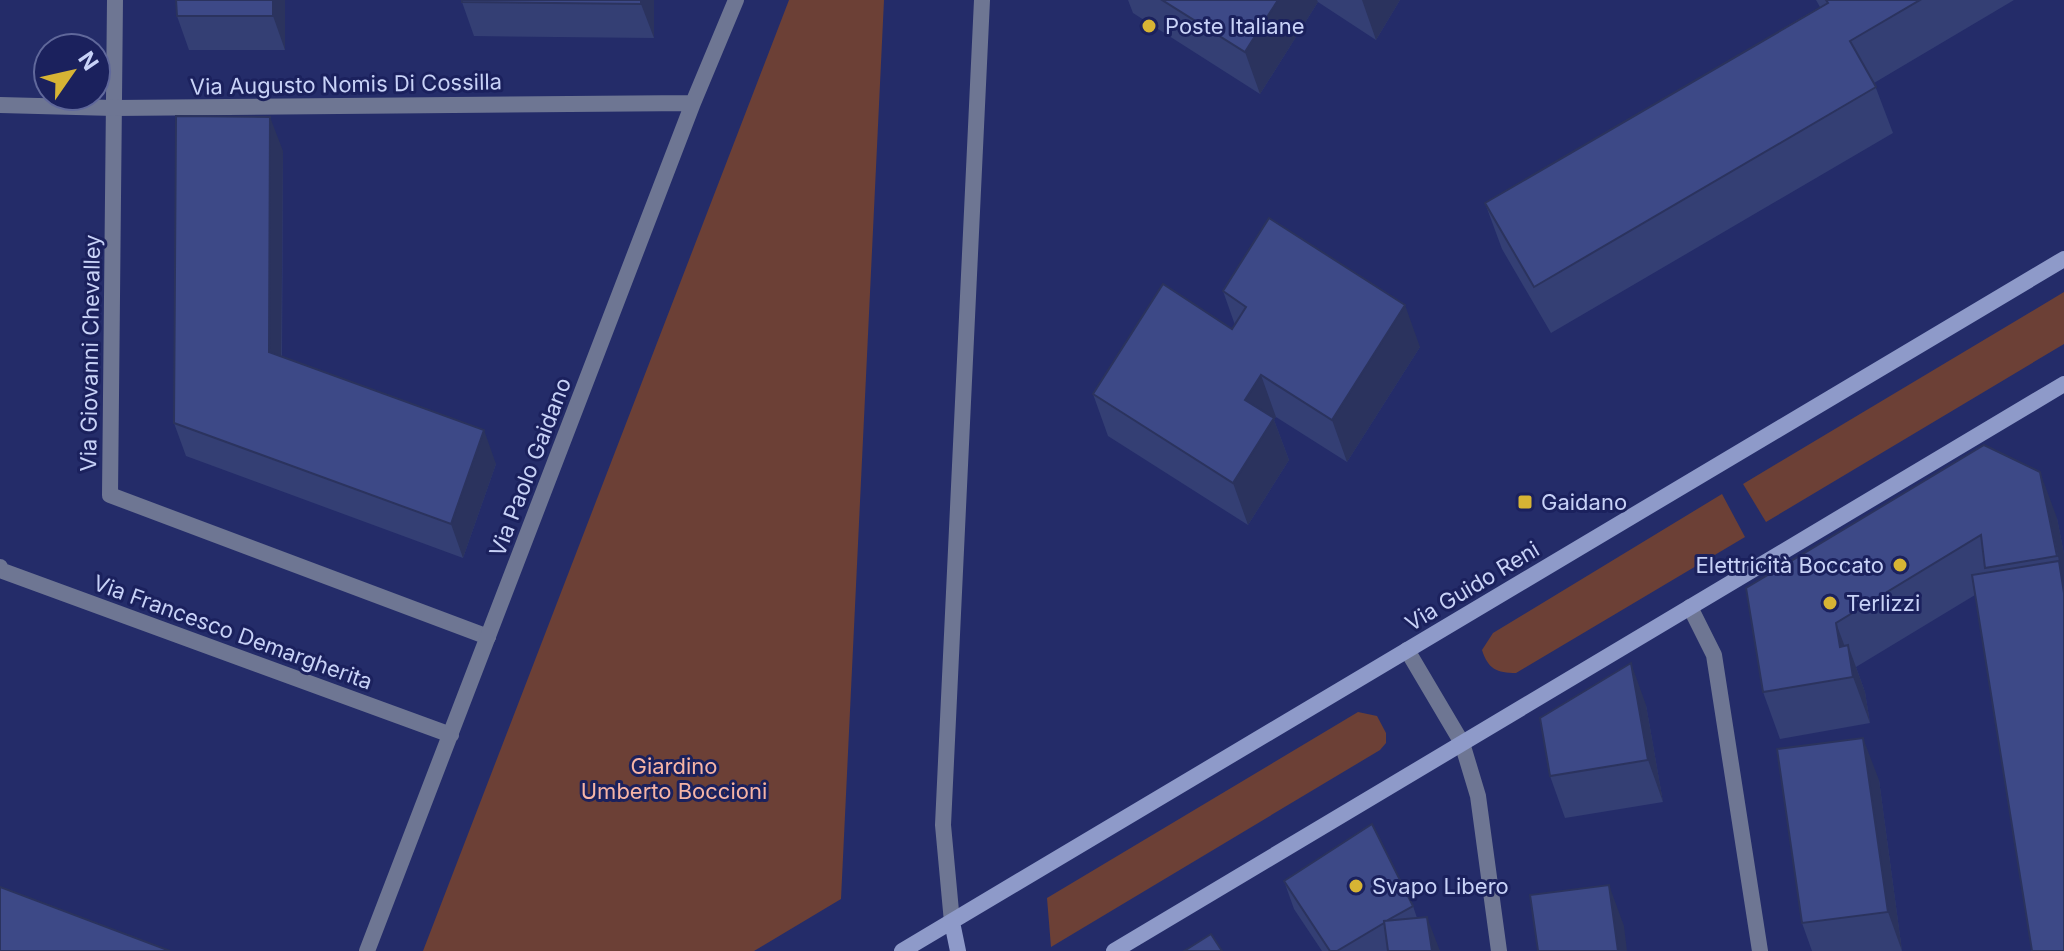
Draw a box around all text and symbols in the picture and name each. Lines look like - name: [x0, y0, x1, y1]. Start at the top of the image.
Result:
- place label: Poste Italiane: [1165, 13, 1304, 39]
- marker: Poste Italiane: [1140, 17, 1158, 35]
- north arrow: [32, 32, 112, 112]
- text: N: [73, 47, 104, 75]
- street label: Via Augusto Nomis Di Cossilla: [190, 68, 502, 100]
- street label: Via Giovanni Chevalley: [75, 234, 105, 472]
- street label: Via Paolo Gaidano: [484, 374, 576, 560]
- place label: Gaidano: [1541, 489, 1627, 515]
- marker: Gaidano: [1516, 493, 1534, 511]
- street label: Via Guido Reni: [1400, 536, 1544, 636]
- place label: Elettricità Boccato: [1696, 552, 1884, 578]
- marker: Elettricità Boccato: [1891, 556, 1909, 574]
- street label: Via Francesco Demargherita: [90, 569, 376, 695]
- place label: Terlizzi: [1846, 590, 1920, 616]
- marker: Terlizzi: [1821, 594, 1839, 612]
- park label: Giardino Umberto Boccioni: [581, 753, 767, 804]
- place label: Svapo Libero: [1372, 873, 1509, 899]
- marker: Svapo Libero: [1347, 877, 1365, 895]

